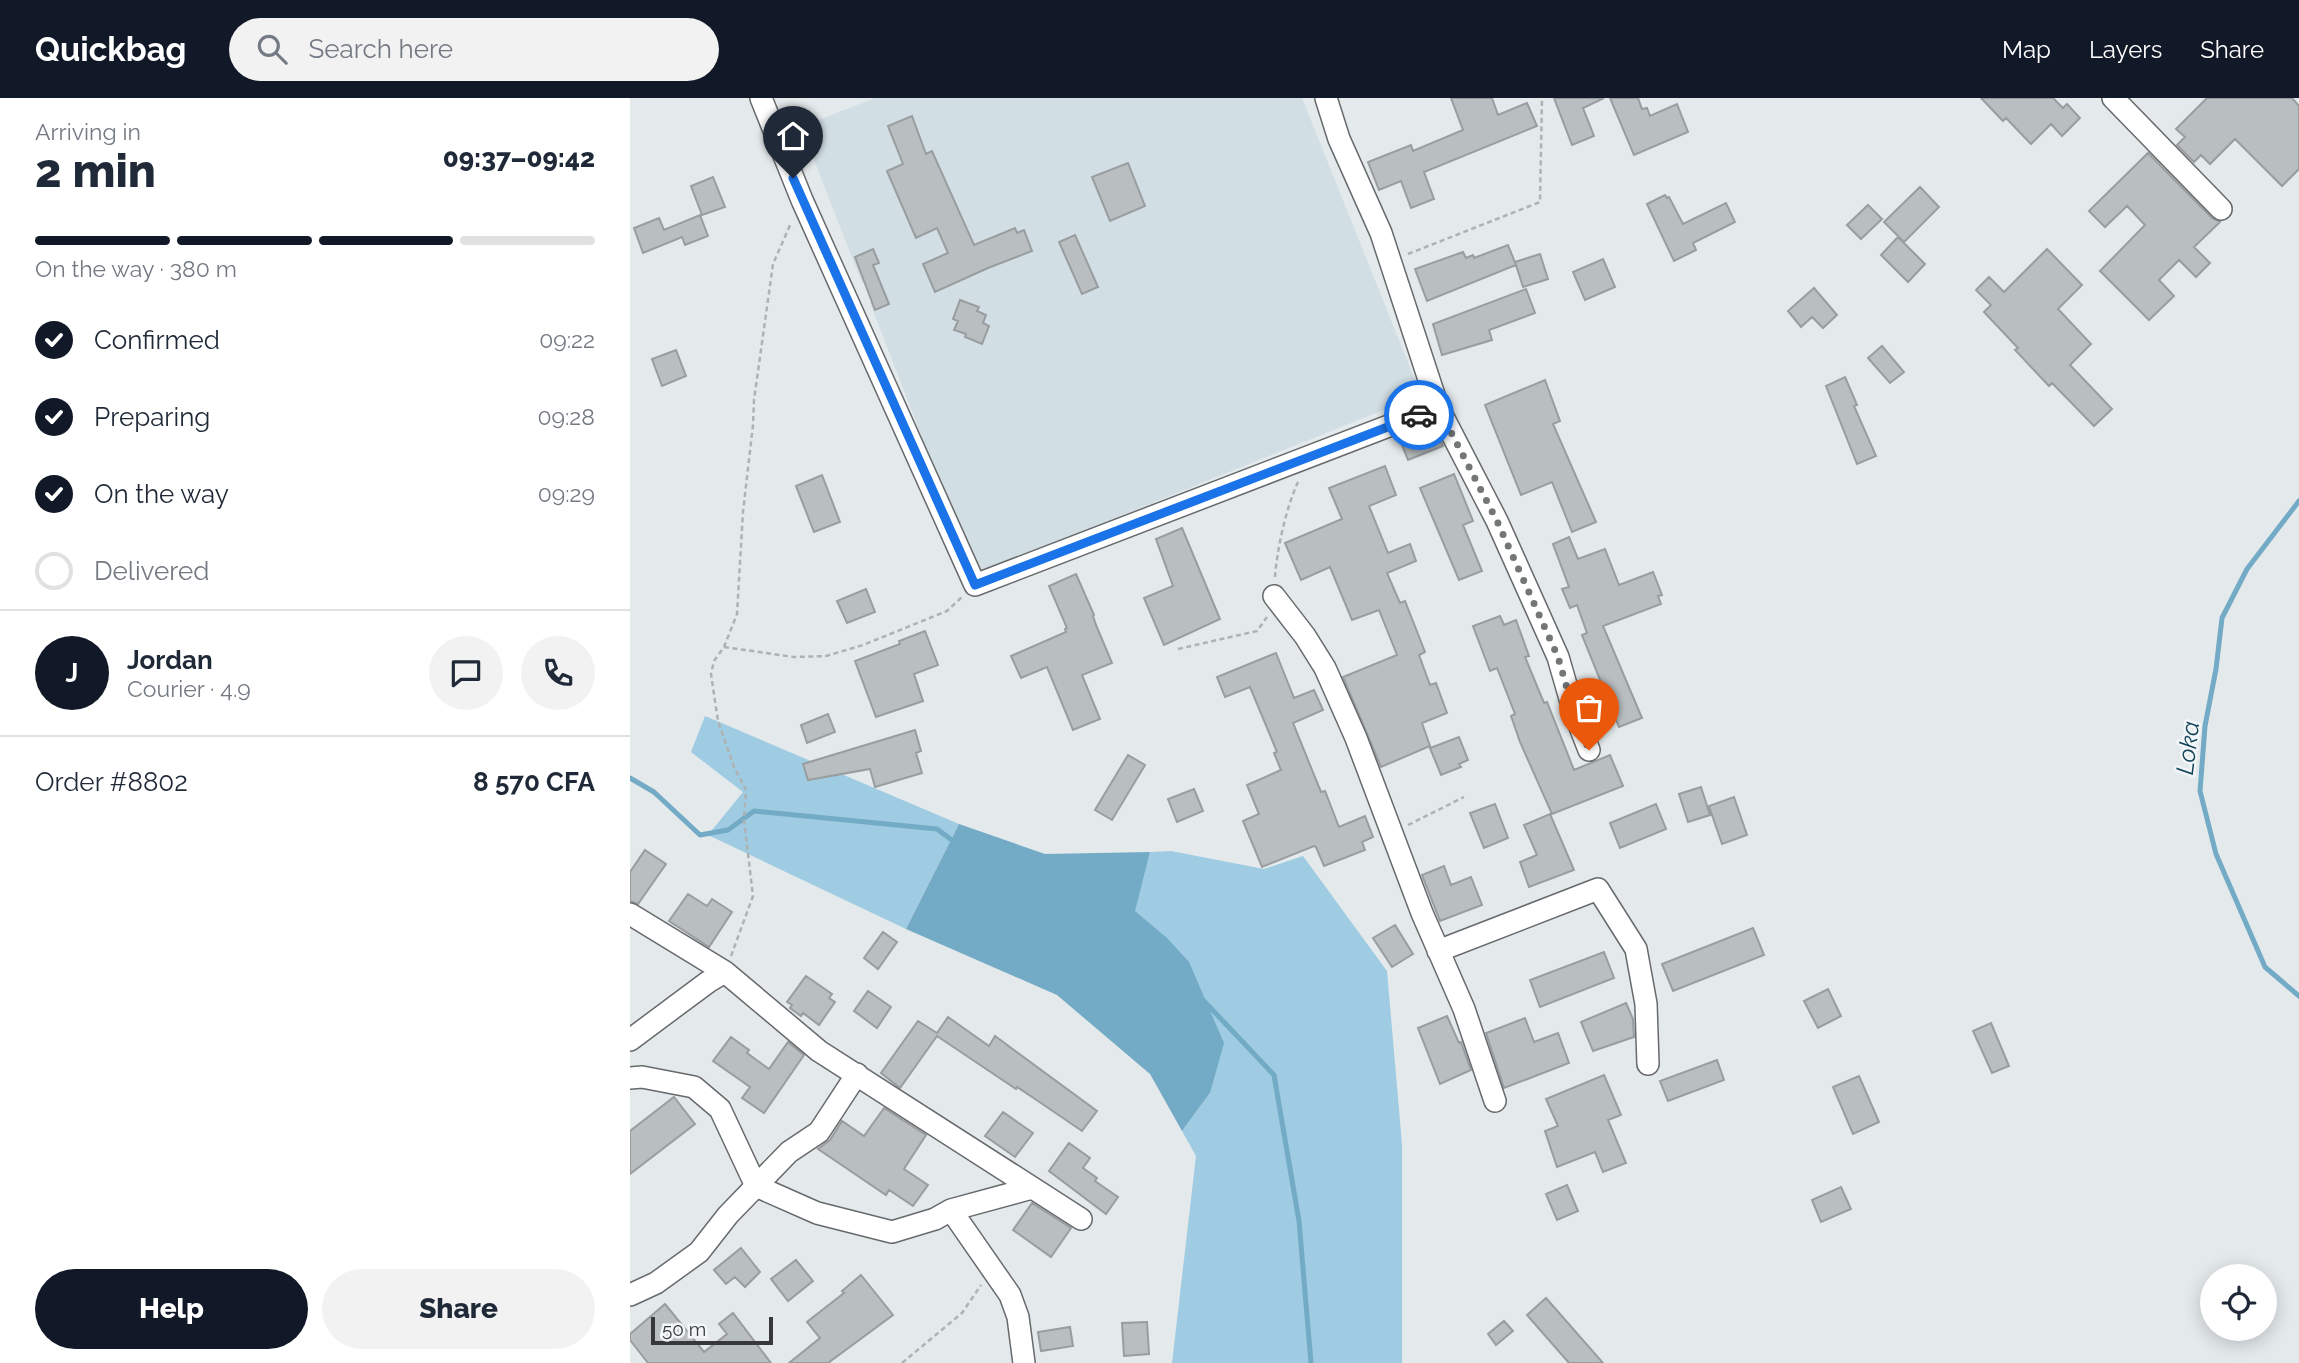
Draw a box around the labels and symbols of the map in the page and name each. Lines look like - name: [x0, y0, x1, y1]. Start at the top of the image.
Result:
- pin: [763, 106, 823, 178]
- courier: [1384, 380, 1454, 450]
- pin: [1559, 678, 1619, 750]
- water label: Loka: [2170, 720, 2205, 776]
- scale bar: [651, 1314, 774, 1346]

